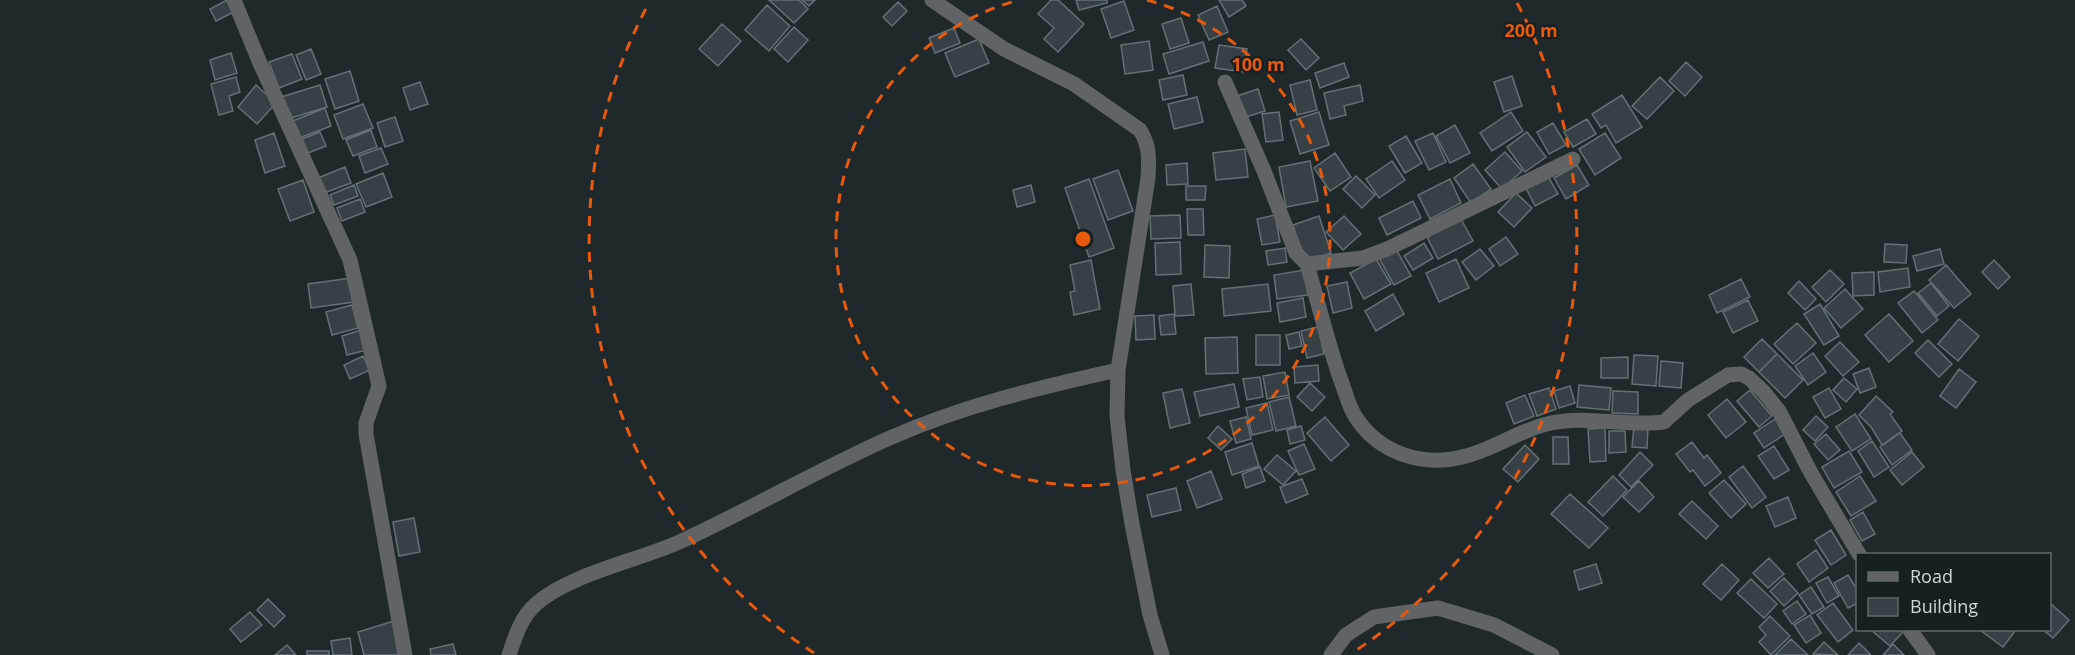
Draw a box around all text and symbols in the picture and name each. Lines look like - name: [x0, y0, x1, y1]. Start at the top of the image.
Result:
- text: 200 m: [1504, 18, 1558, 42]
- text: 100 m: [1231, 52, 1285, 76]
- centre of rings: [1073, 229, 1093, 249]
- legend: [1856, 553, 2051, 631]
- text: Road: [1910, 564, 1953, 588]
- text: Building: [1910, 594, 1978, 618]

